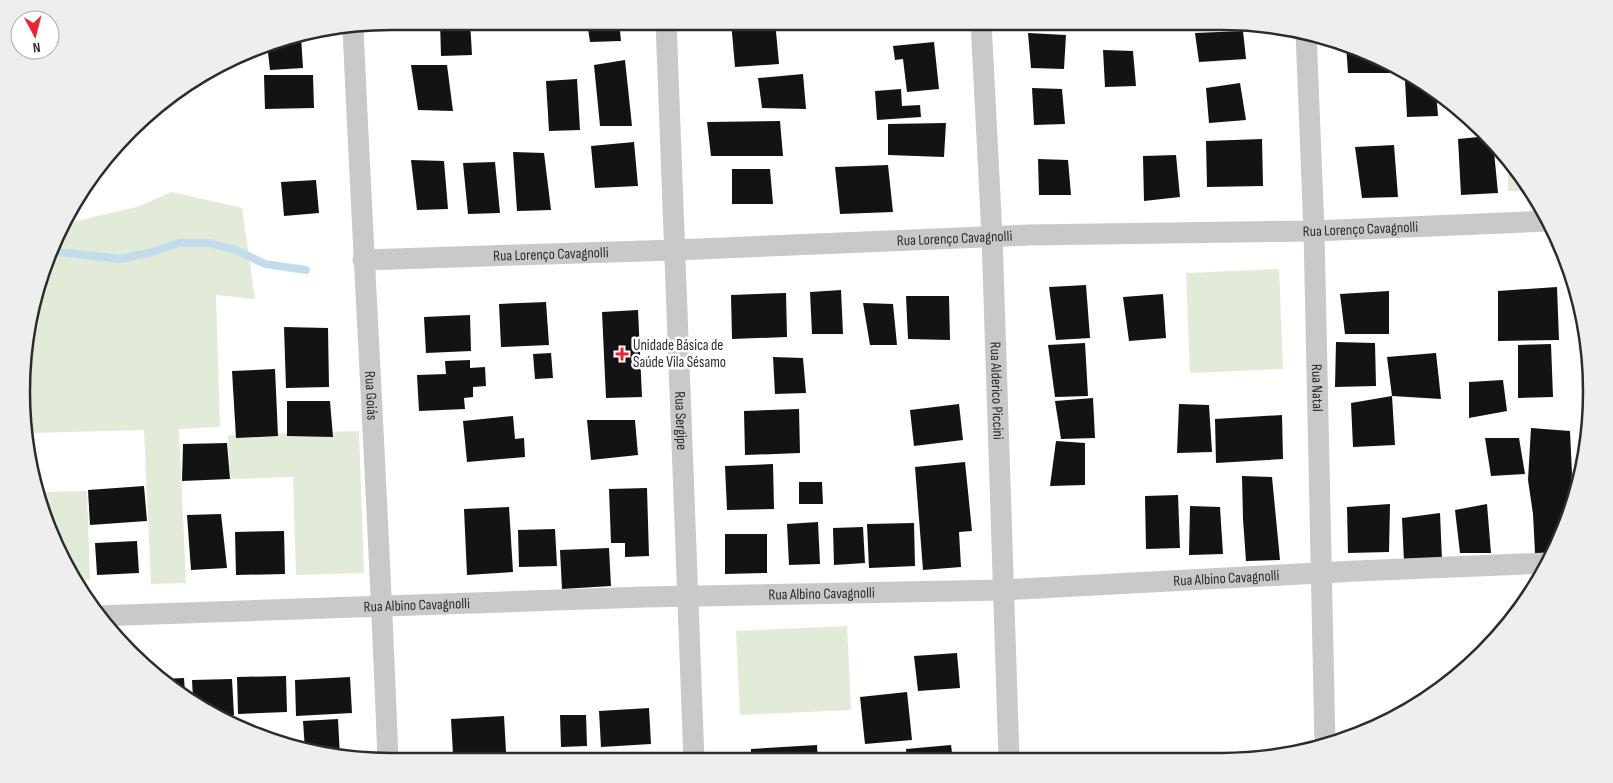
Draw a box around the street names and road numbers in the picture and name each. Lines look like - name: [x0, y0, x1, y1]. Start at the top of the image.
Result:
- street label: Rua Lorenço Cavagnolli: [1303, 218, 1419, 241]
- street label: Rua Lorenço Cavagnolli: [896, 227, 1013, 251]
- street label: Rua Lorenço Cavagnolli: [493, 243, 609, 266]
- street label: Rua Alderico Piccini: [985, 341, 1008, 440]
- street label: Rua Natal: [1307, 364, 1327, 412]
- street label: Rua Goiás: [360, 371, 382, 421]
- street label: Rua Sergipe: [670, 391, 691, 450]
- street label: Rua Albino Cavagnolli: [1173, 566, 1280, 591]
- street label: Rua Albino Cavagnolli: [768, 583, 875, 605]
- street label: Rua Albino Cavagnolli: [363, 594, 470, 617]

